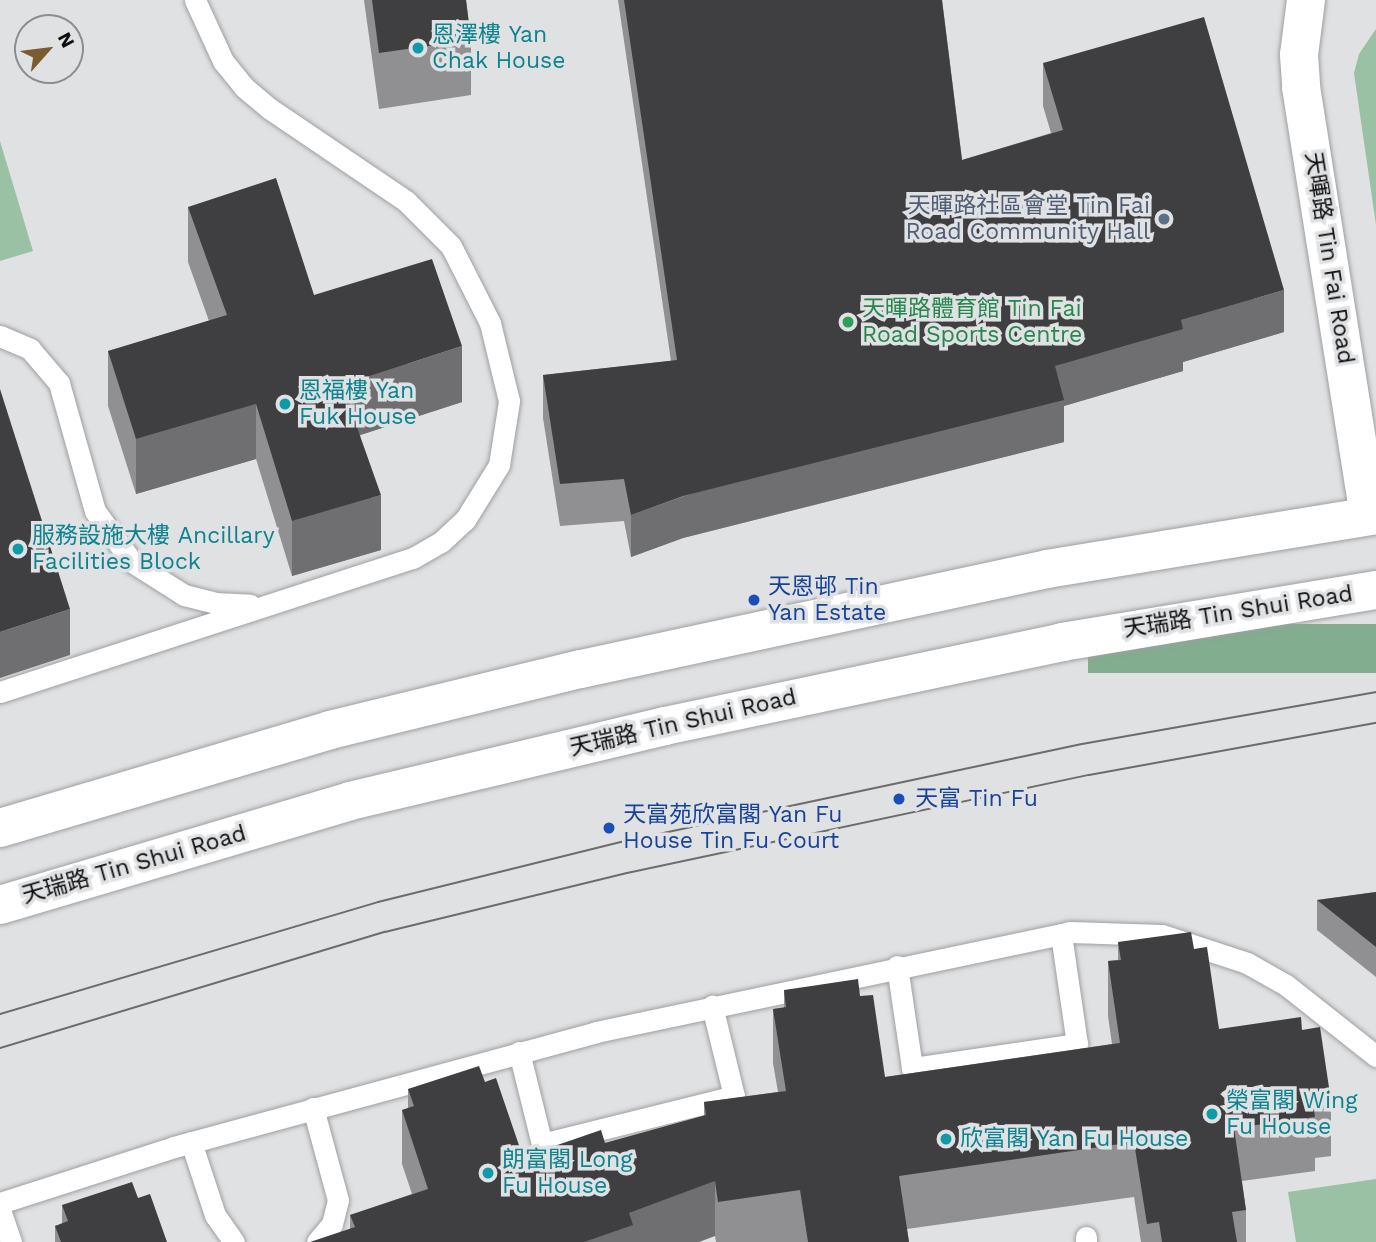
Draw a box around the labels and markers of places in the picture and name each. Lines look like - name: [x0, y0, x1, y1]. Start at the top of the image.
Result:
- place label: 恩澤樓 Yan Chak House: [432, 21, 566, 75]
- marker: 恩澤樓 Yan Chak House: [410, 40, 426, 56]
- place label: 天暉路社區會堂 Tin Fai Road Community Hall: [905, 192, 1150, 246]
- marker: 天暉路社區會堂 Tin Fai Road Community Hall: [1156, 211, 1172, 227]
- place label: 天暉路體育館 Tin Fai Road Sports Centre: [862, 295, 1082, 349]
- marker: 天暉路體育館 Tin Fai Road Sports Centre: [840, 314, 856, 330]
- place label: 恩福樓 Yan Fuk House: [299, 377, 417, 431]
- marker: 恩福樓 Yan Fuk House: [277, 396, 293, 412]
- place label: 服務設施大樓 Ancillary Facilities Block: [32, 522, 275, 576]
- marker: 服務設施大樓 Ancillary Facilities Block: [10, 541, 26, 557]
- place label: 天恩邨 Tin Yan Estate: [768, 573, 886, 627]
- marker: 天恩邨 Tin Yan Estate: [746, 592, 762, 608]
- place label: 天富 Tin Fu: [915, 785, 1038, 813]
- marker: 天富 Tin Fu: [889, 789, 909, 809]
- place label: 天富苑欣富閣 Yan Fu House Tin Fu Court: [623, 801, 842, 855]
- marker: 天富苑欣富閣 Yan Fu House Tin Fu Court: [601, 820, 617, 836]
- place label: 榮富閣 Wing Fu House: [1226, 1087, 1358, 1141]
- marker: 榮富閣 Wing Fu House: [1204, 1106, 1220, 1122]
- place label: 欣富閣 Yan Fu House: [960, 1125, 1188, 1153]
- marker: 欣富閣 Yan Fu House: [938, 1131, 954, 1147]
- place label: 朗富閣 Long Fu House: [502, 1146, 633, 1200]
- marker: 朗富閣 Long Fu House: [480, 1165, 496, 1181]

